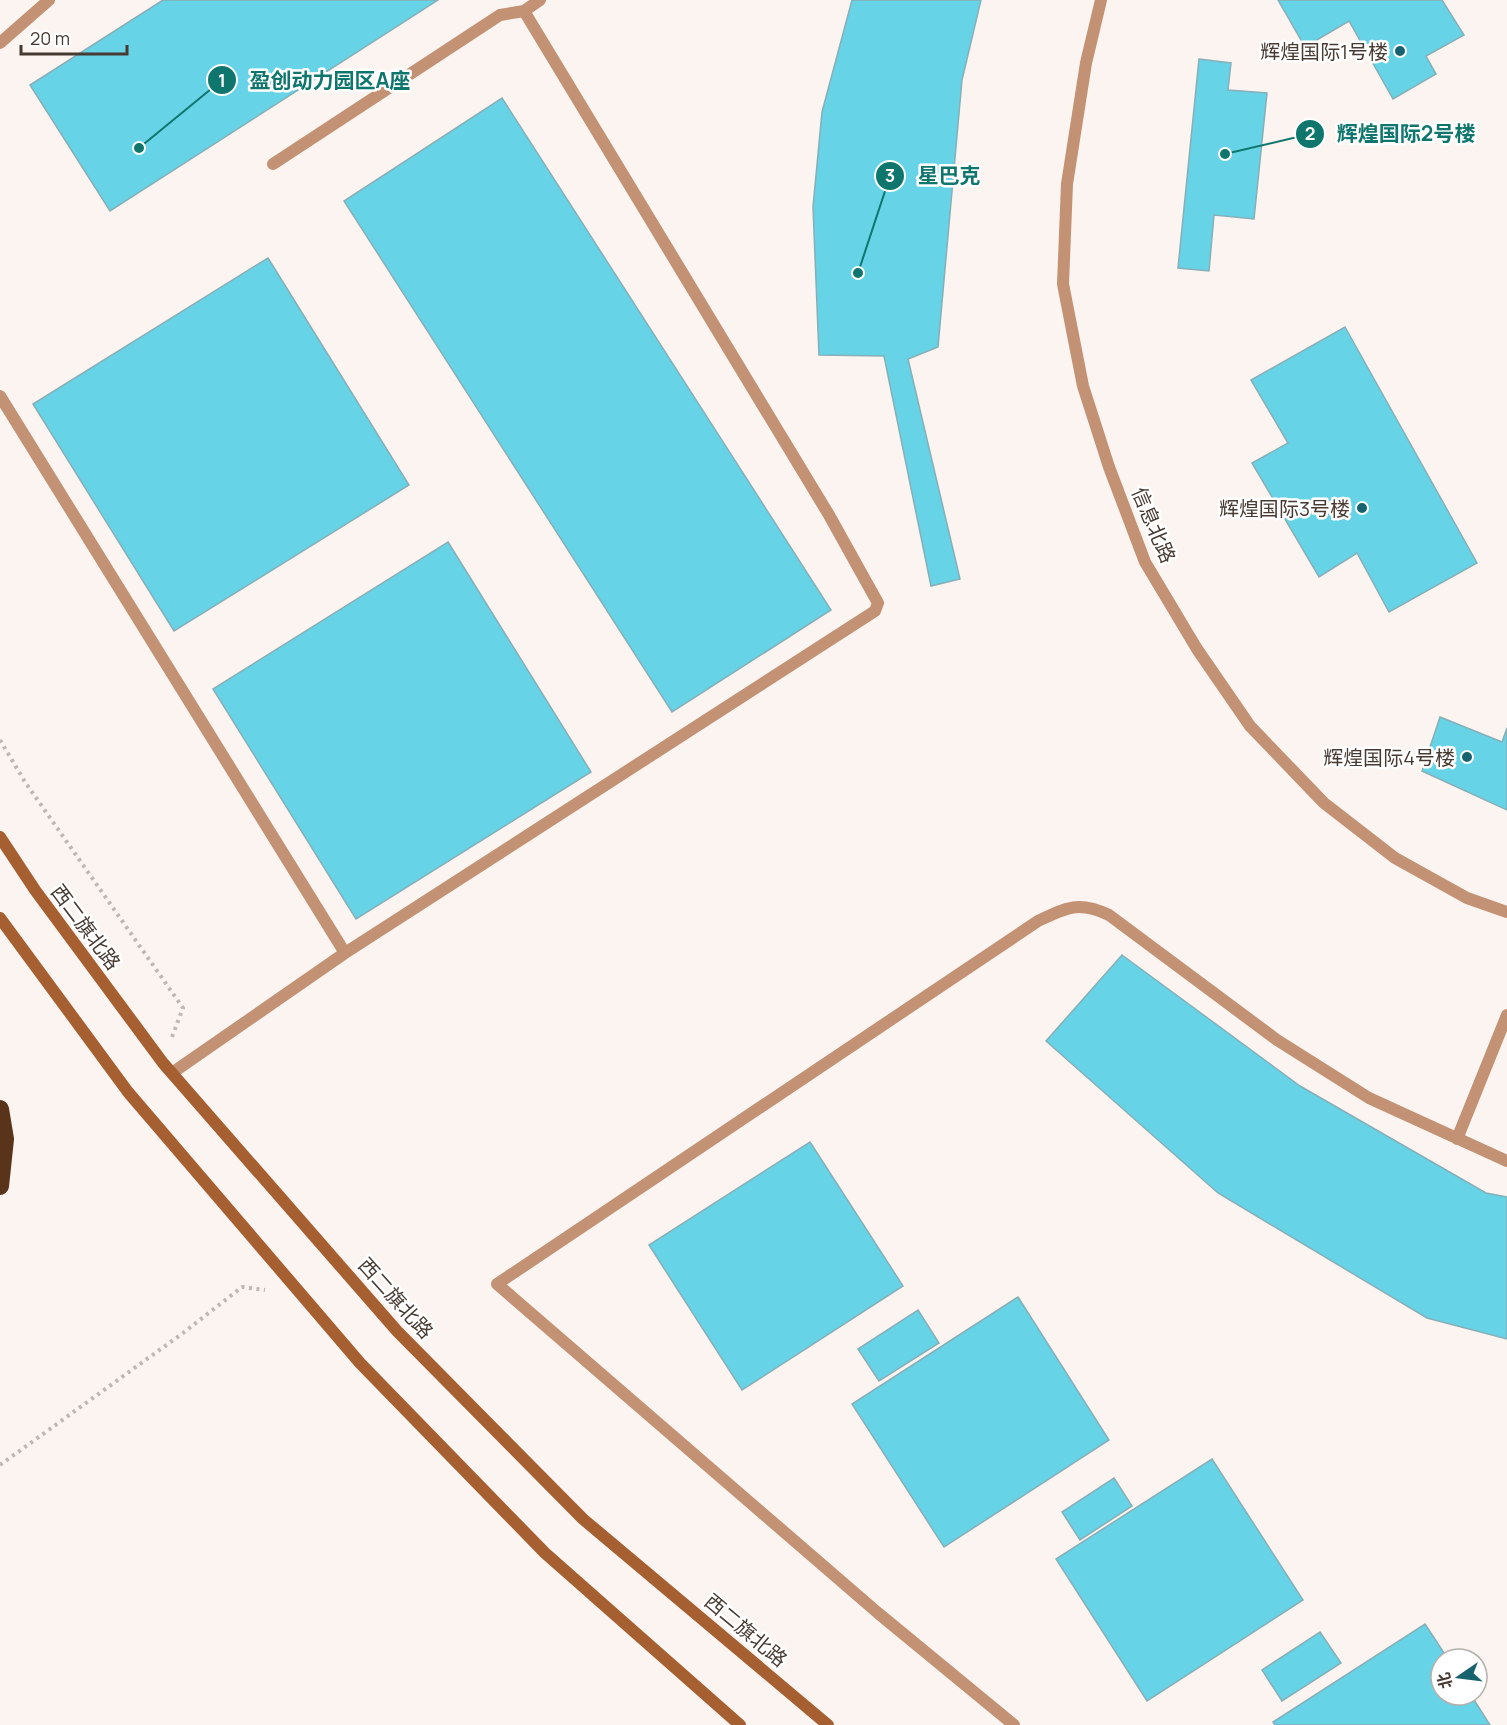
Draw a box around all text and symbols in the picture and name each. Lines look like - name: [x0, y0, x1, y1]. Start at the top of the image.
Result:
- scale bar: [21, 18, 128, 56]
- text: 20 m: [30, 26, 70, 50]
- place label: 辉煌国际1号楼: [1260, 38, 1388, 65]
- marker: 辉煌国际1号楼: [1393, 44, 1407, 58]
- callout: 盈创动力园区A座: [207, 61, 422, 100]
- text: 盈创动力园区A座: [249, 66, 411, 94]
- text: 1: [218, 68, 226, 92]
- callout: 辉煌国际2号楼: [1295, 114, 1488, 153]
- text: 辉煌国际2号楼: [1337, 119, 1475, 147]
- text: 2: [1305, 121, 1315, 145]
- callout: 星巴克: [875, 156, 992, 195]
- text: 星巴克: [918, 161, 981, 189]
- text: 3: [885, 163, 895, 187]
- street label: 信息北路: [1126, 483, 1182, 567]
- place label: 辉煌国际3号楼: [1219, 495, 1350, 522]
- marker: 辉煌国际3号楼: [1355, 501, 1369, 515]
- place label: 辉煌国际4号楼: [1323, 744, 1455, 771]
- marker: 辉煌国际4号楼: [1460, 750, 1474, 764]
- street label: 西二旗北路: [45, 879, 127, 975]
- street label: 西二旗北路: [353, 1252, 439, 1344]
- street label: 西二旗北路: [699, 1588, 793, 1672]
- north arrow: [1429, 1647, 1489, 1707]
- text: 北: [1432, 1670, 1457, 1691]

